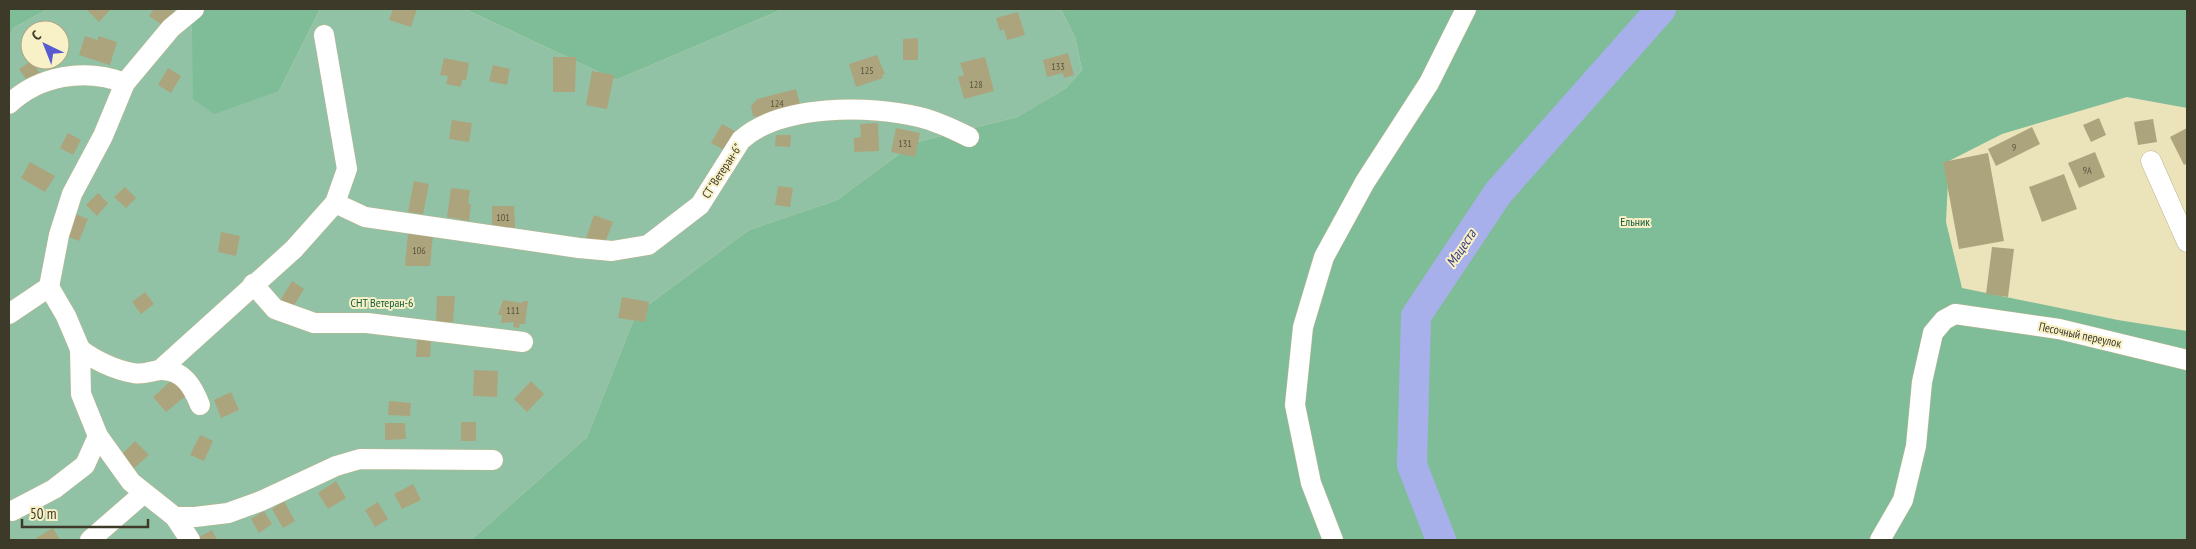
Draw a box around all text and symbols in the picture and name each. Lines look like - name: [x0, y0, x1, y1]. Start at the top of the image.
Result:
- north arrow: [20, 20, 70, 70]
- text: С: [28, 26, 45, 44]
- house number: 133: [1051, 60, 1065, 73]
- house number: 125: [860, 64, 874, 77]
- house number: 128: [969, 78, 983, 91]
- house number: 124: [770, 97, 784, 110]
- house number: 131: [898, 137, 912, 150]
- street label: СТ "Ветеран-6": [698, 141, 745, 201]
- house number: 9: [2012, 141, 2016, 154]
- house number: 9А: [2082, 164, 2092, 177]
- house number: 101: [496, 211, 510, 224]
- park label: Ельник: [1620, 214, 1650, 229]
- water label: Мацеста: [1442, 225, 1481, 270]
- house number: 106: [412, 244, 426, 257]
- park label: СНТ Ветеран-6: [351, 295, 413, 310]
- house number: 111: [506, 304, 520, 317]
- street label: Песочный переулок: [2038, 318, 2123, 351]
- scale bar: [22, 496, 149, 528]
- text: 50 m: [30, 504, 56, 523]

